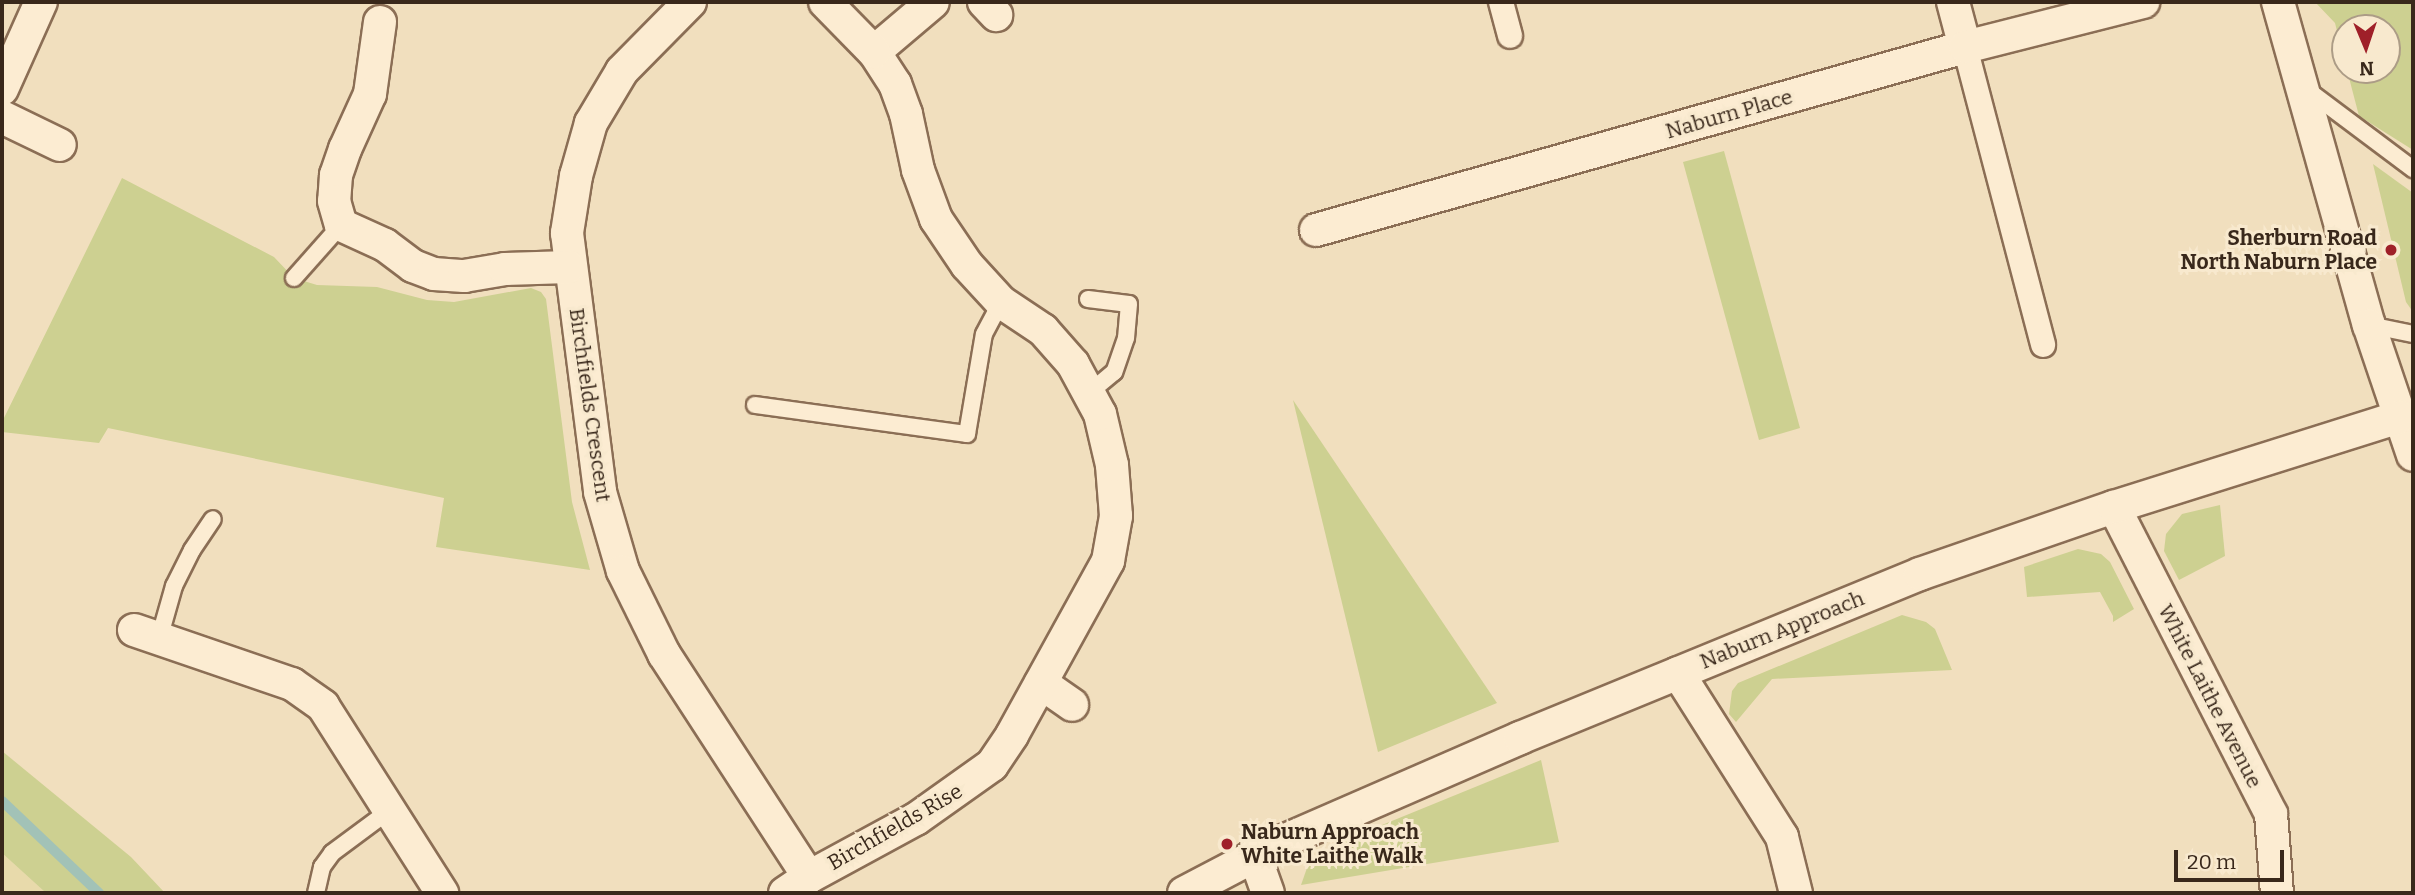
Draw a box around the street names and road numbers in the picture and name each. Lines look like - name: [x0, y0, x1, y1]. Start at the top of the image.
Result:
- street label: Naburn Place: [1663, 84, 1795, 144]
- street label: Birchfields Crescent: [564, 306, 616, 504]
- street label: Naburn Approach: [1696, 586, 1868, 674]
- street label: White Laithe Avenue: [2153, 600, 2267, 792]
- street label: Birchfields Rise: [823, 778, 967, 876]

